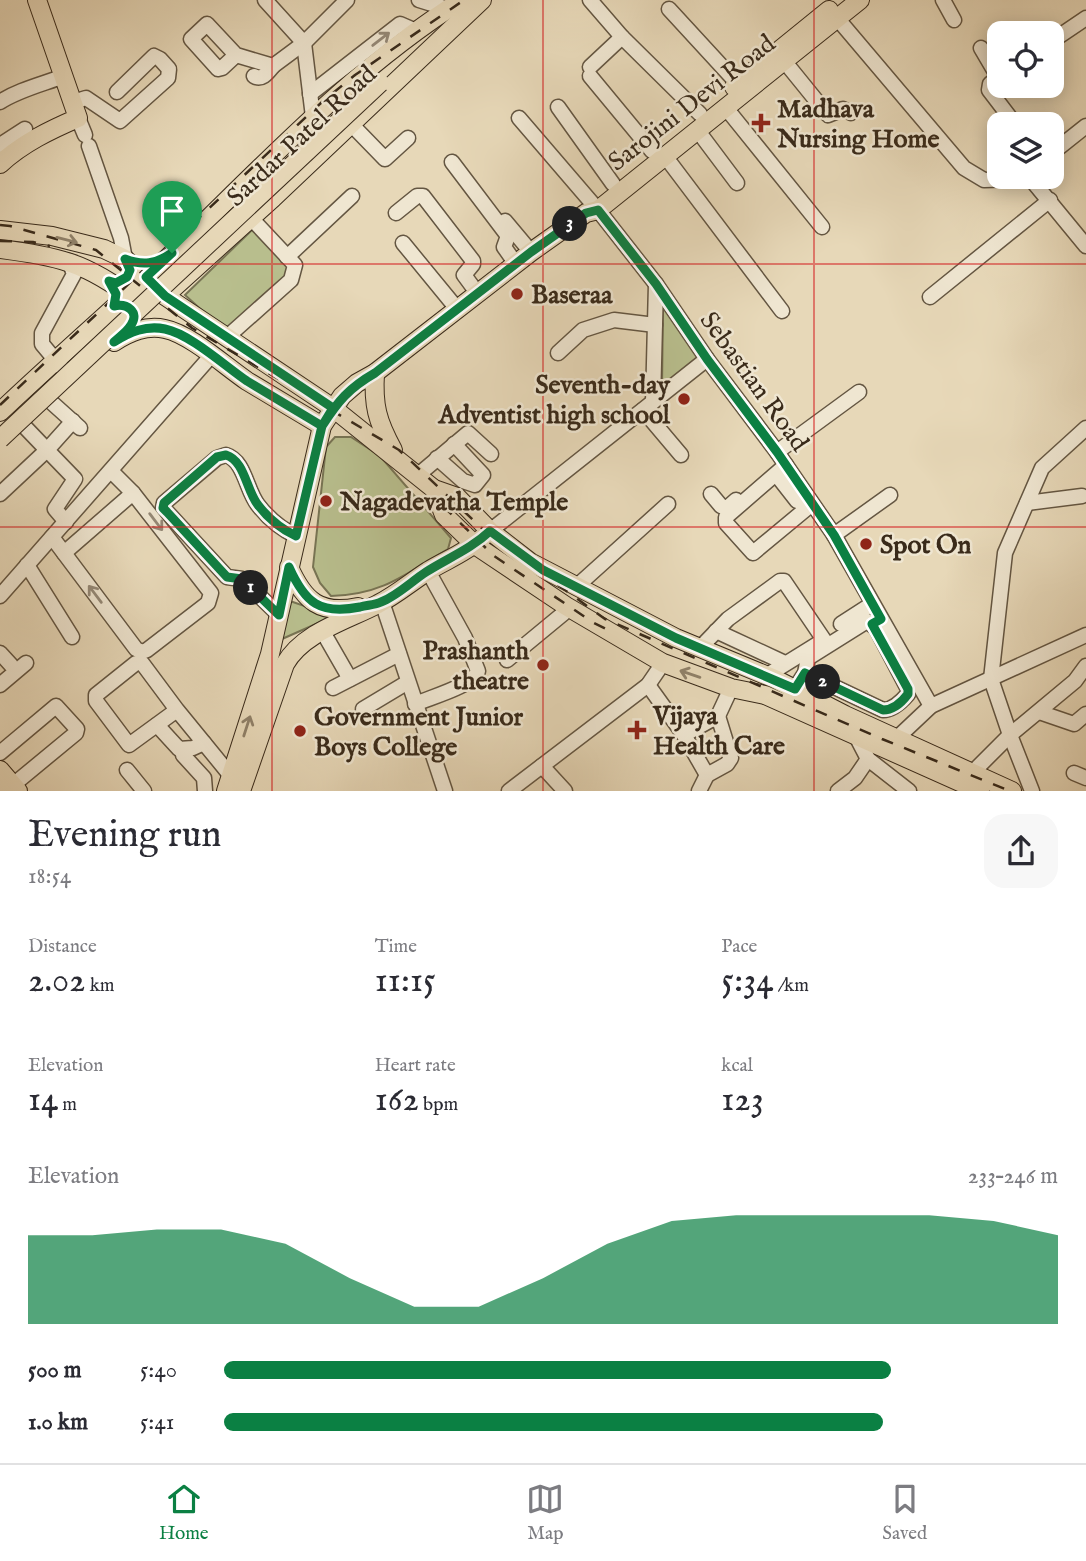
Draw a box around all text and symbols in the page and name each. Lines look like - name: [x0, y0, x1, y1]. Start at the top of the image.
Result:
- map controls: [987, 21, 1064, 189]
- button: locate: [987, 21, 1064, 98]
- street label: Sarojini Devi Road: [602, 27, 782, 179]
- one-way arrow: [372, 31, 390, 46]
- street label: Sardar Patel Road: [220, 58, 384, 214]
- place label: Madhava Nursing Home: [776, 93, 939, 156]
- button: layers: [987, 112, 1064, 189]
- marker: Madhava Nursing Home: [751, 113, 771, 133]
- pin: [142, 181, 202, 253]
- icon: arrive: [153, 192, 191, 230]
- pin: 3: [552, 206, 588, 242]
- text: 3: [566, 211, 573, 235]
- one-way arrow: [56, 234, 78, 247]
- place label: Baseraa: [531, 279, 613, 312]
- marker: Baseraa: [509, 286, 525, 302]
- street label: Sebastian Road: [692, 305, 816, 458]
- place label: Seventh-day Adventist high school: [437, 369, 671, 432]
- marker: Seventh-day Adventist high school: [676, 391, 692, 407]
- place label: Nagadevatha Temple: [339, 486, 568, 519]
- marker: Nagadevatha Temple: [318, 493, 334, 509]
- one-way arrow: [149, 512, 163, 531]
- place label: Spot On: [880, 529, 972, 562]
- marker: Spot On: [858, 536, 874, 552]
- pin: 1: [233, 570, 268, 606]
- text: 1: [247, 575, 254, 599]
- one-way arrow: [87, 585, 102, 604]
- place label: Prashanth theatre: [422, 635, 530, 698]
- marker: Prashanth theatre: [535, 657, 551, 673]
- pin: 2: [806, 664, 840, 700]
- one-way arrow: [680, 667, 702, 679]
- text: 2: [818, 669, 827, 693]
- place label: Vijaya Health Care: [652, 700, 785, 763]
- place label: Government Junior Boys College: [314, 701, 523, 764]
- one-way arrow: [241, 715, 254, 737]
- marker: Vijaya Health Care: [627, 720, 647, 740]
- marker: Government Junior Boys College: [292, 723, 308, 739]
- text: Evening run: [28, 812, 222, 860]
- button: share: [984, 814, 1058, 888]
- text: 18:54: [28, 862, 71, 891]
- text: Distance: [28, 935, 97, 959]
- text: Time: [375, 935, 417, 959]
- text: Pace: [721, 935, 757, 959]
- text: 2.02: [28, 959, 86, 1004]
- text: 11:15: [375, 959, 436, 1004]
- text: 5:34: [721, 959, 773, 1004]
- text: km: [86, 974, 115, 998]
- text: /km: [773, 974, 809, 998]
- text: Elevation: [28, 1054, 103, 1078]
- text: Heart rate: [375, 1054, 456, 1078]
- text: kcal: [721, 1054, 753, 1078]
- text: 14: [28, 1078, 58, 1123]
- text: 162: [375, 1078, 419, 1123]
- text: 123: [721, 1078, 764, 1123]
- text: m: [58, 1093, 77, 1117]
- text: bpm: [419, 1093, 458, 1117]
- text: Elevation: [28, 1162, 119, 1191]
- text: 233–246 m: [968, 1162, 1058, 1191]
- text: 500 m: [28, 1356, 82, 1385]
- text: 5:40: [140, 1356, 177, 1385]
- text: 1.0 km: [28, 1408, 88, 1437]
- text: 5:41: [140, 1408, 174, 1437]
- tab: Home: [159, 1480, 209, 1546]
- tab: Map: [526, 1480, 564, 1546]
- tab: Saved: [882, 1480, 927, 1546]

